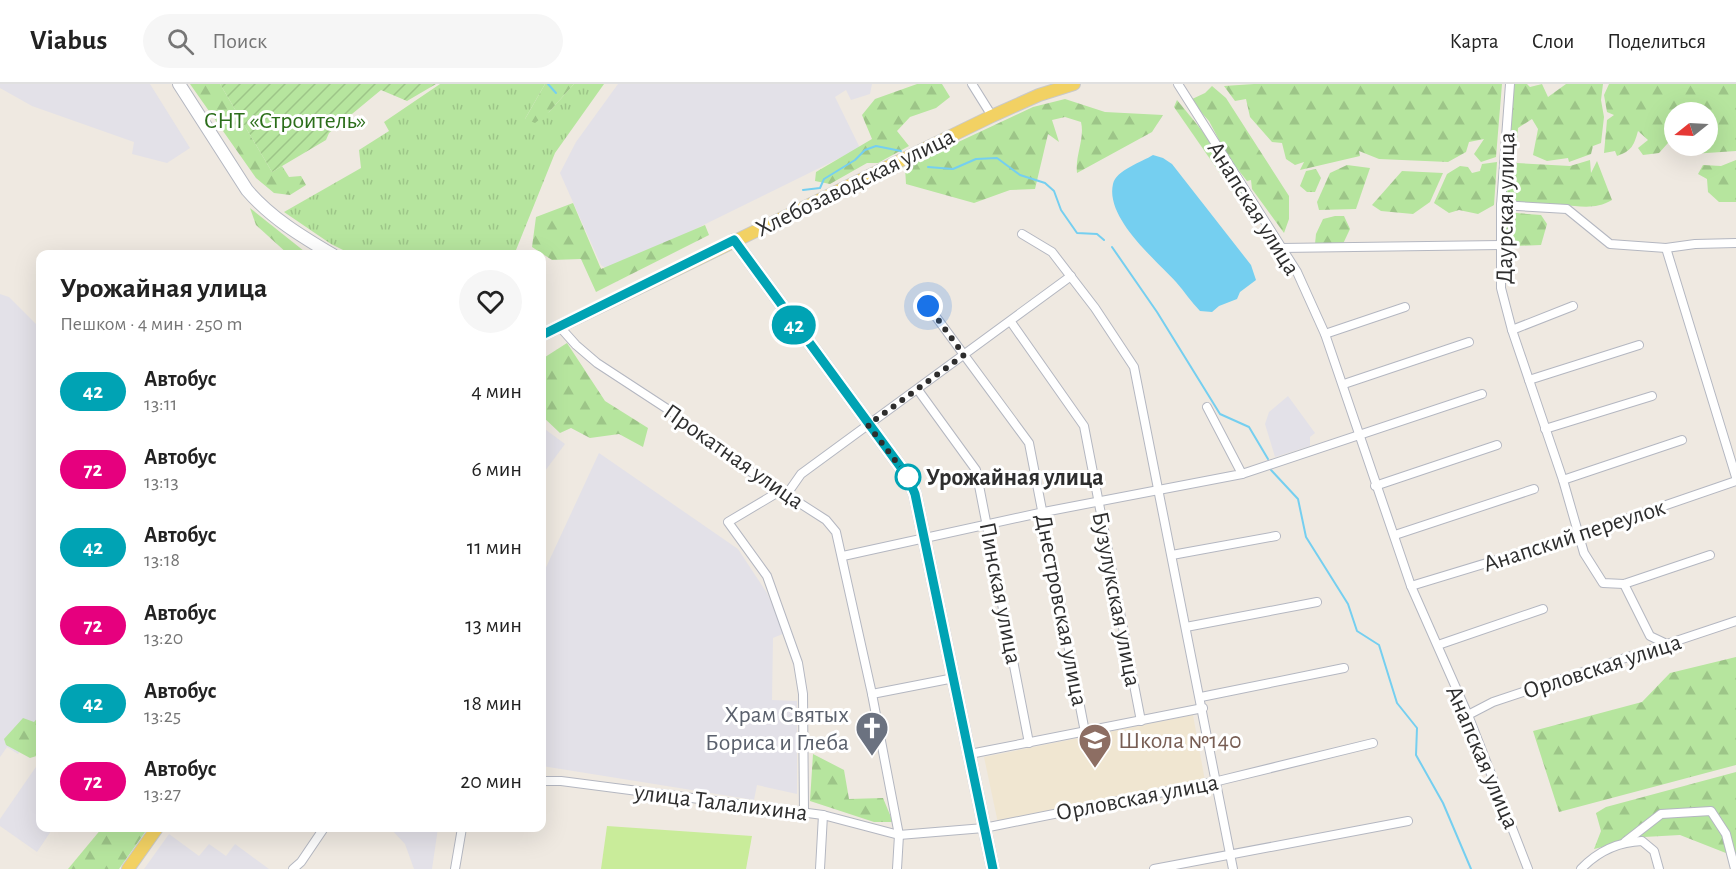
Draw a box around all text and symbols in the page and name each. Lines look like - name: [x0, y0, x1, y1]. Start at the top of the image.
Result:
- search box: [143, 14, 563, 68]
- icon: search: [164, 25, 197, 58]
- text: Viabus: [30, 27, 107, 55]
- text: Поиск: [212, 30, 267, 52]
- text: Карта: [1449, 31, 1499, 52]
- text: Слои: [1532, 31, 1574, 52]
- text: Поделиться: [1607, 31, 1706, 52]
- north arrow: [1664, 102, 1718, 156]
- map controls: [1664, 102, 1718, 156]
- park label: СНТ «Строитель»: [204, 109, 366, 133]
- street label: Хлебозаводская улица: [752, 124, 959, 241]
- street label: Даурская улица: [1493, 132, 1519, 284]
- street label: Анапская улица: [1202, 137, 1304, 280]
- button: heart: [459, 270, 522, 333]
- text: Урожайная улица: [60, 275, 267, 303]
- your location: [913, 291, 943, 321]
- line badge: 42: [767, 306, 821, 344]
- text: Пешком · 4 мин · 250 m: [60, 314, 242, 334]
- text: 42: [784, 315, 804, 336]
- text: Автобус: [144, 368, 217, 390]
- text: 4 мин: [471, 380, 522, 402]
- text: 42: [83, 381, 103, 402]
- text: 13:11: [144, 394, 177, 414]
- street label: Прокатная улица: [659, 400, 808, 514]
- text: Автобус: [144, 446, 217, 468]
- text: 6 мин: [471, 458, 522, 480]
- text: 72: [84, 459, 102, 480]
- marker: Урожайная улица: [895, 464, 921, 490]
- place label: Урожайная улица: [926, 466, 1104, 490]
- text: 13:13: [144, 472, 179, 492]
- street label: Анапский переулок: [1480, 495, 1668, 577]
- street label: Бузулукская улица: [1087, 510, 1145, 689]
- street label: Днестровская улица: [1031, 512, 1091, 708]
- street label: Пинская улица: [975, 520, 1026, 666]
- text: Автобус: [144, 524, 217, 546]
- text: 11 мин: [467, 536, 522, 558]
- text: 42: [83, 537, 103, 558]
- text: 13:18: [144, 550, 180, 570]
- text: Автобус: [144, 602, 217, 624]
- text: 13 мин: [465, 614, 522, 636]
- text: 72: [84, 615, 102, 636]
- text: 13:20: [144, 628, 183, 648]
- street label: Орловская улица: [1520, 630, 1684, 704]
- text: Автобус: [144, 680, 217, 702]
- street label: Анапская улица: [1441, 682, 1523, 833]
- text: 18 мин: [464, 692, 522, 714]
- text: 42: [83, 693, 103, 714]
- place label: Храм Святых Бориса и Глеба: [705, 703, 849, 755]
- text: 13:25: [144, 706, 181, 726]
- church icon: Храм Святых Бориса и Глеба: [854, 710, 890, 757]
- school or university icon: Школа №140: [1077, 722, 1113, 769]
- place label: Школа №140: [1118, 729, 1242, 753]
- text: Автобус: [144, 758, 217, 780]
- text: 20 мин: [460, 770, 522, 792]
- street label: Орловская улица: [1054, 770, 1220, 825]
- text: 72: [84, 771, 102, 792]
- street label: улица Талалихина: [632, 780, 809, 826]
- text: 13:27: [144, 784, 181, 804]

